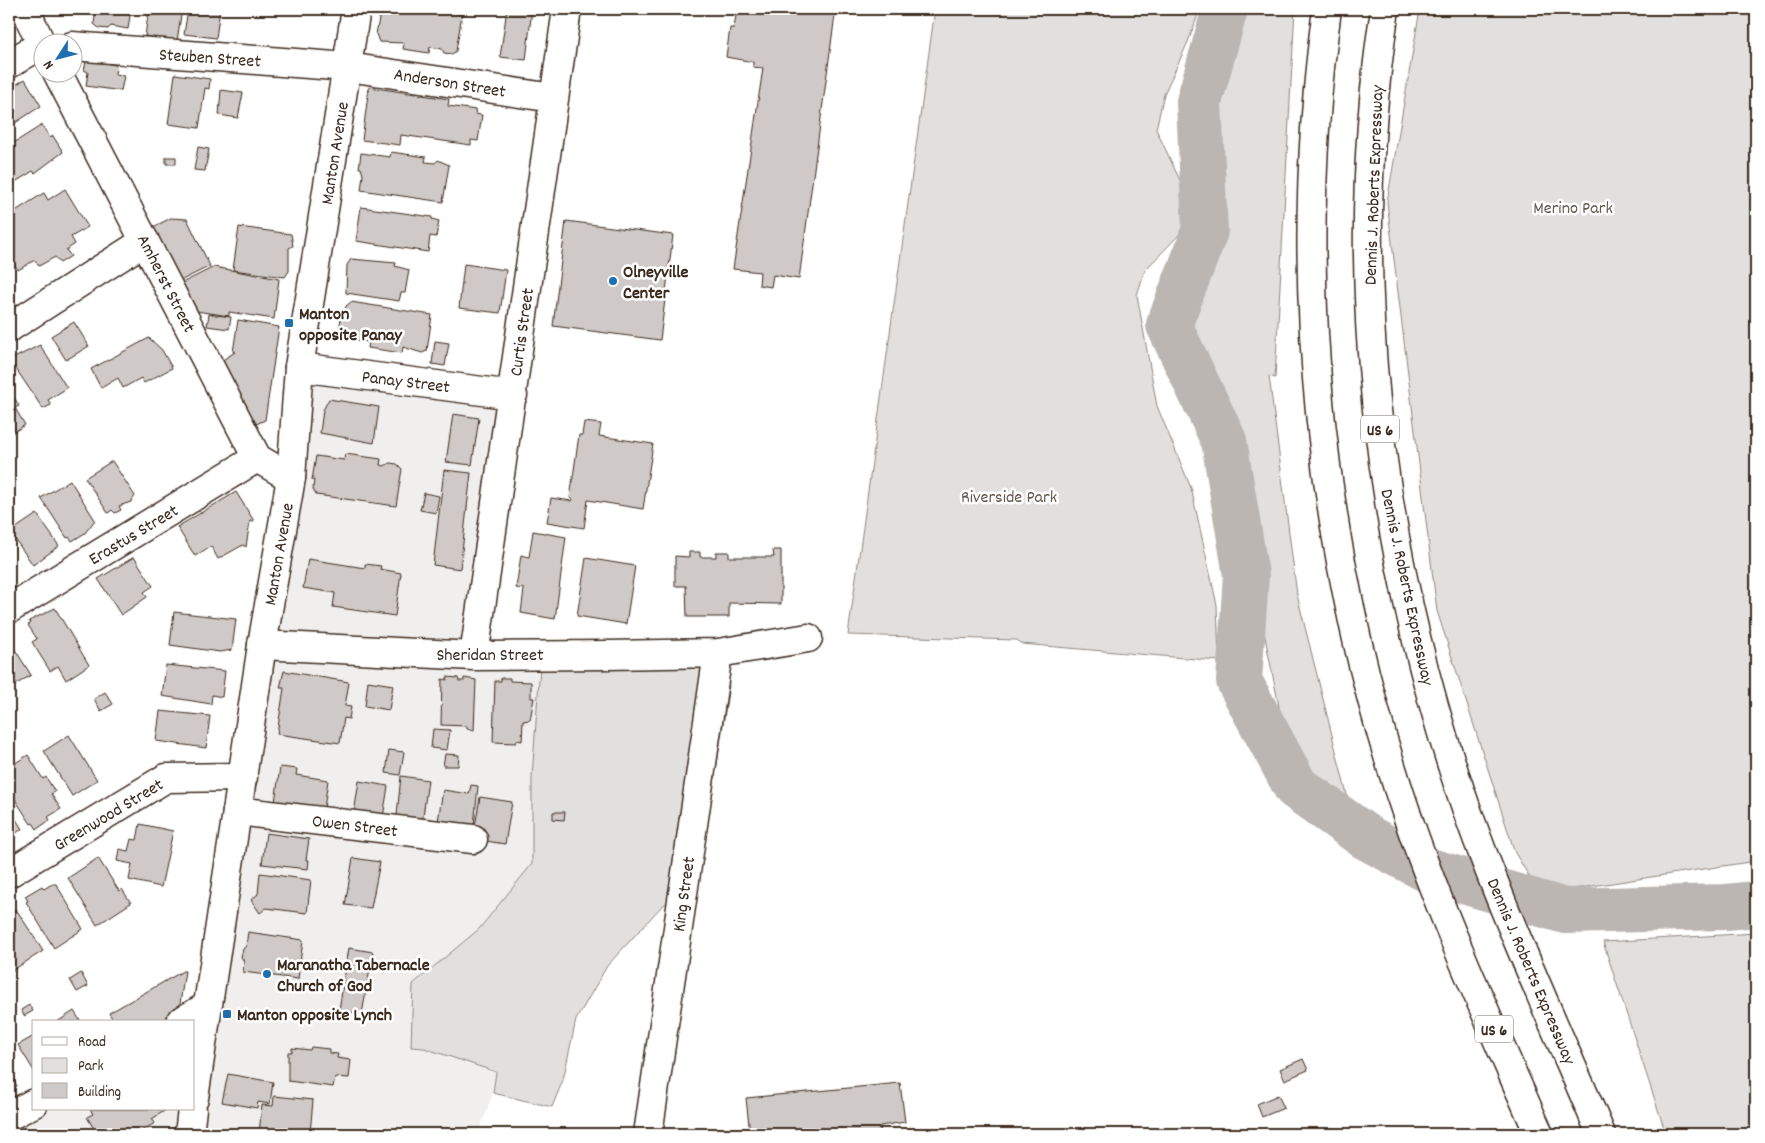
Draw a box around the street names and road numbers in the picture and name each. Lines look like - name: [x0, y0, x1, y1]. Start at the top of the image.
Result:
- street label: Steuben Street: [158, 43, 262, 76]
- street label: Anderson Street: [392, 63, 508, 106]
- street label: Dennis J. Roberts Expressway: [1360, 84, 1392, 286]
- street label: Manton Avenue: [316, 100, 357, 207]
- street label: Amherst Street: [129, 231, 200, 338]
- street label: Curtis Street: [505, 286, 542, 378]
- street label: Panay Street: [360, 366, 452, 401]
- road number: US 6: [1361, 416, 1399, 442]
- street label: Dennis J. Roberts Expressway: [1373, 487, 1439, 689]
- street label: Erastus Street: [85, 499, 184, 573]
- street label: Manton Avenue: [259, 501, 302, 608]
- street label: Sheridan Street: [436, 644, 544, 669]
- street label: Greenwood Street: [50, 773, 169, 859]
- street label: Owen Street: [310, 810, 399, 845]
- street label: King Street: [668, 855, 703, 934]
- street label: Dennis J. Roberts Expressway: [1479, 875, 1581, 1070]
- road number: US 6: [1475, 1016, 1513, 1042]

